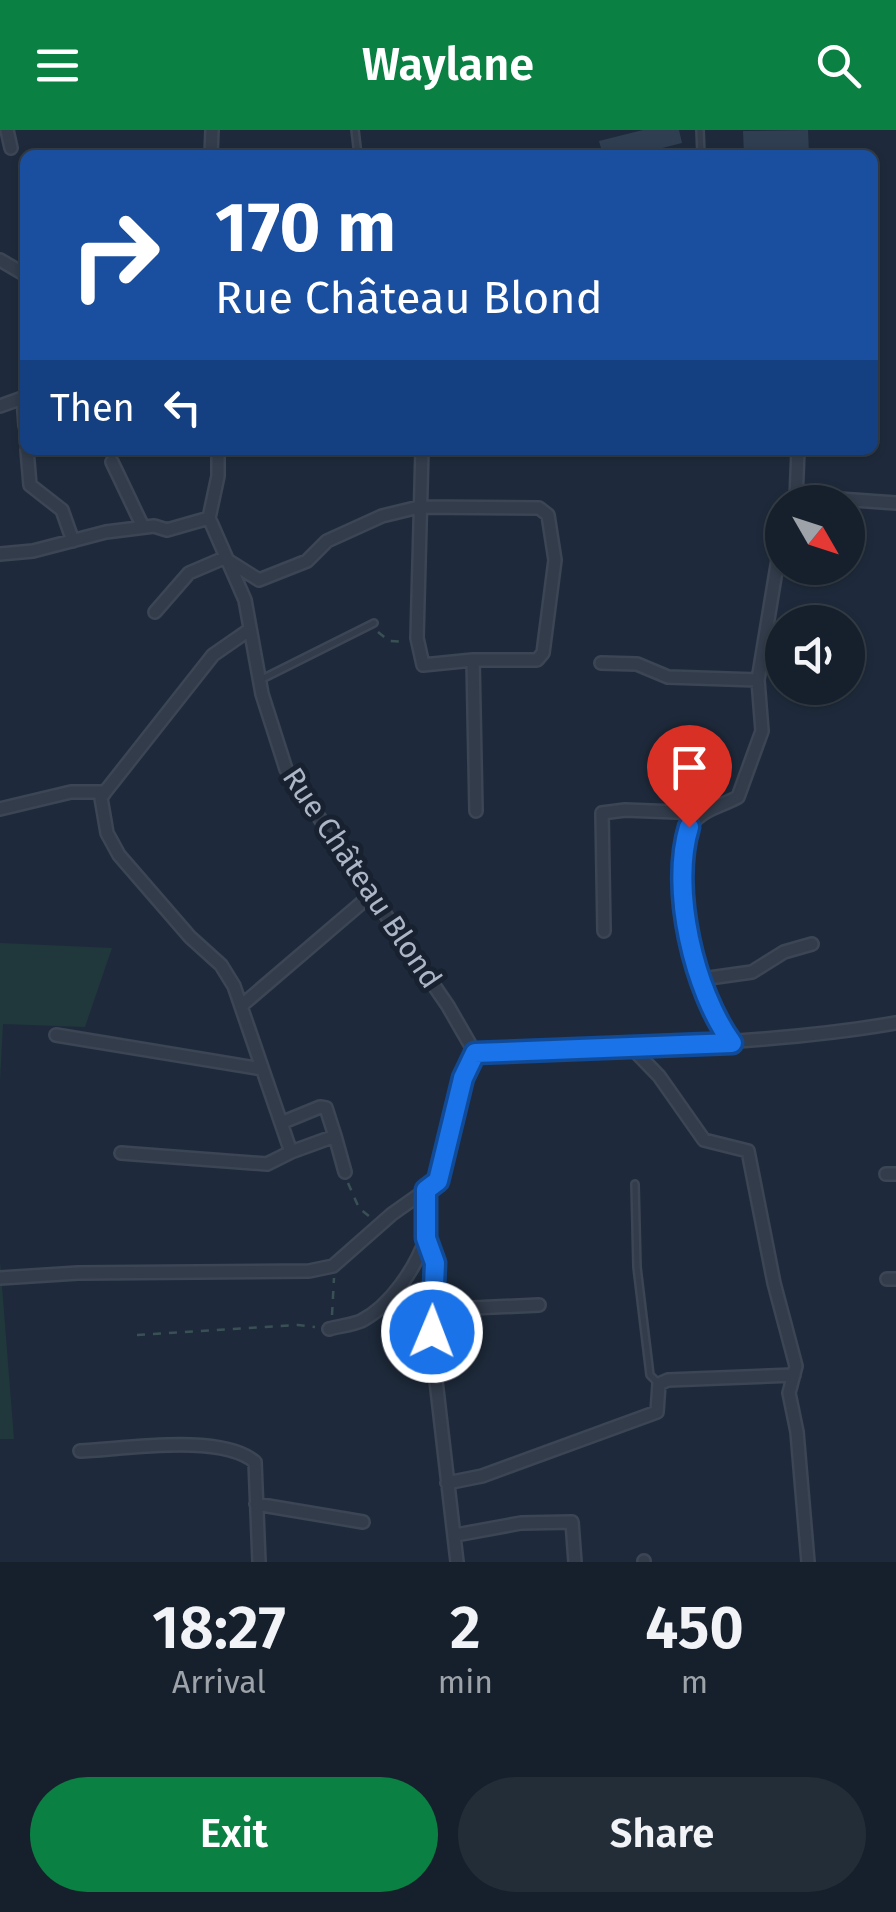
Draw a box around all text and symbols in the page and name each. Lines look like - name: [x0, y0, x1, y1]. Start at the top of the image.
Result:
- icon: menu: [30, 38, 85, 93]
- text: Waylane: [362, 38, 534, 92]
- icon: search: [811, 38, 866, 93]
- text: 170 m: [215, 186, 396, 270]
- icon: right: [50, 190, 180, 320]
- text: Rue Château Blond: [215, 271, 603, 325]
- icon: left: [155, 380, 210, 435]
- text: Then: [50, 385, 135, 431]
- north arrow: [765, 485, 865, 585]
- map controls: [765, 485, 865, 705]
- button: sound: [765, 605, 865, 705]
- pin: [647, 725, 732, 828]
- icon: arrive: [662, 740, 717, 795]
- street label: Rue Château Blond: [275, 761, 449, 995]
- position arrow: [380, 1280, 484, 1384]
- text: 18:27: [152, 1592, 286, 1664]
- text: 2: [450, 1592, 481, 1664]
- text: 450: [645, 1592, 744, 1664]
- text: Arrival: [172, 1663, 266, 1701]
- text: min: [438, 1663, 493, 1701]
- text: m: [681, 1663, 708, 1701]
- button: Exit: [30, 1777, 438, 1892]
- button: Share: [458, 1777, 866, 1892]

